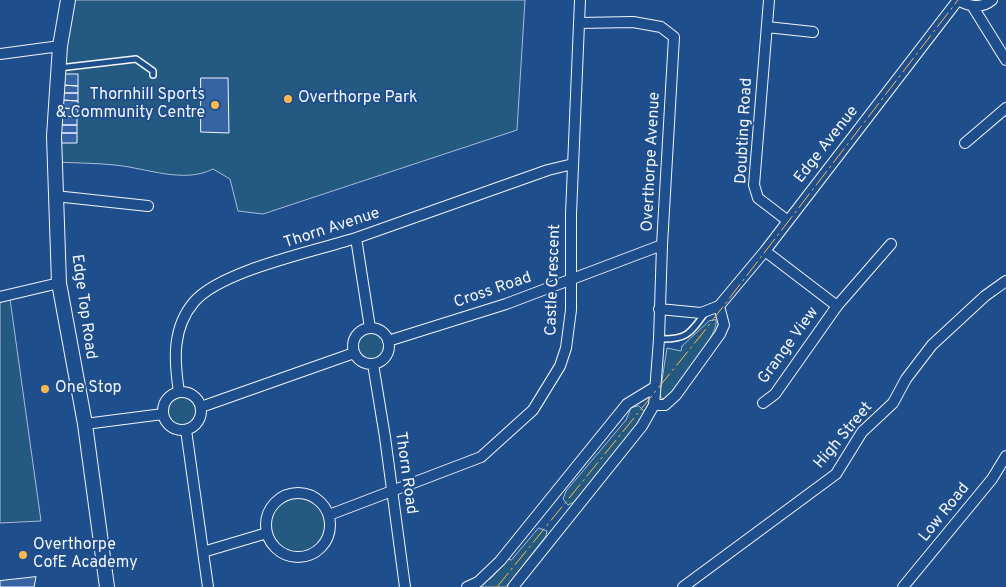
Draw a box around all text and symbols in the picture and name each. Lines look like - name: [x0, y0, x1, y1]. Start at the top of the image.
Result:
- street label: Doubting Road: [733, 77, 757, 185]
- place label: Thornhill Sports & Community Centre: [56, 86, 205, 124]
- place label: Overthorpe Park: [298, 89, 418, 109]
- street label: Overthorpe Avenue: [639, 92, 665, 232]
- marker: Overthorpe Park: [282, 93, 294, 105]
- marker: Thornhill Sports & Community Centre: [209, 99, 221, 111]
- street label: Edge Avenue: [791, 103, 863, 187]
- street label: Thorn Avenue: [282, 204, 382, 254]
- street label: Castle Crescent: [542, 224, 566, 336]
- street label: Edge Top Road: [66, 253, 100, 361]
- street label: Cross Road: [452, 269, 534, 313]
- street label: Grange View: [755, 304, 823, 388]
- place label: One Stop: [55, 379, 122, 399]
- marker: One Stop: [39, 383, 51, 395]
- street label: High Street: [811, 399, 877, 473]
- street label: Thorn Road: [390, 430, 420, 516]
- street label: Low Road: [916, 480, 974, 546]
- place label: Overthorpe CofE Academy: [33, 536, 138, 574]
- marker: Overthorpe CofE Academy: [17, 549, 29, 561]

